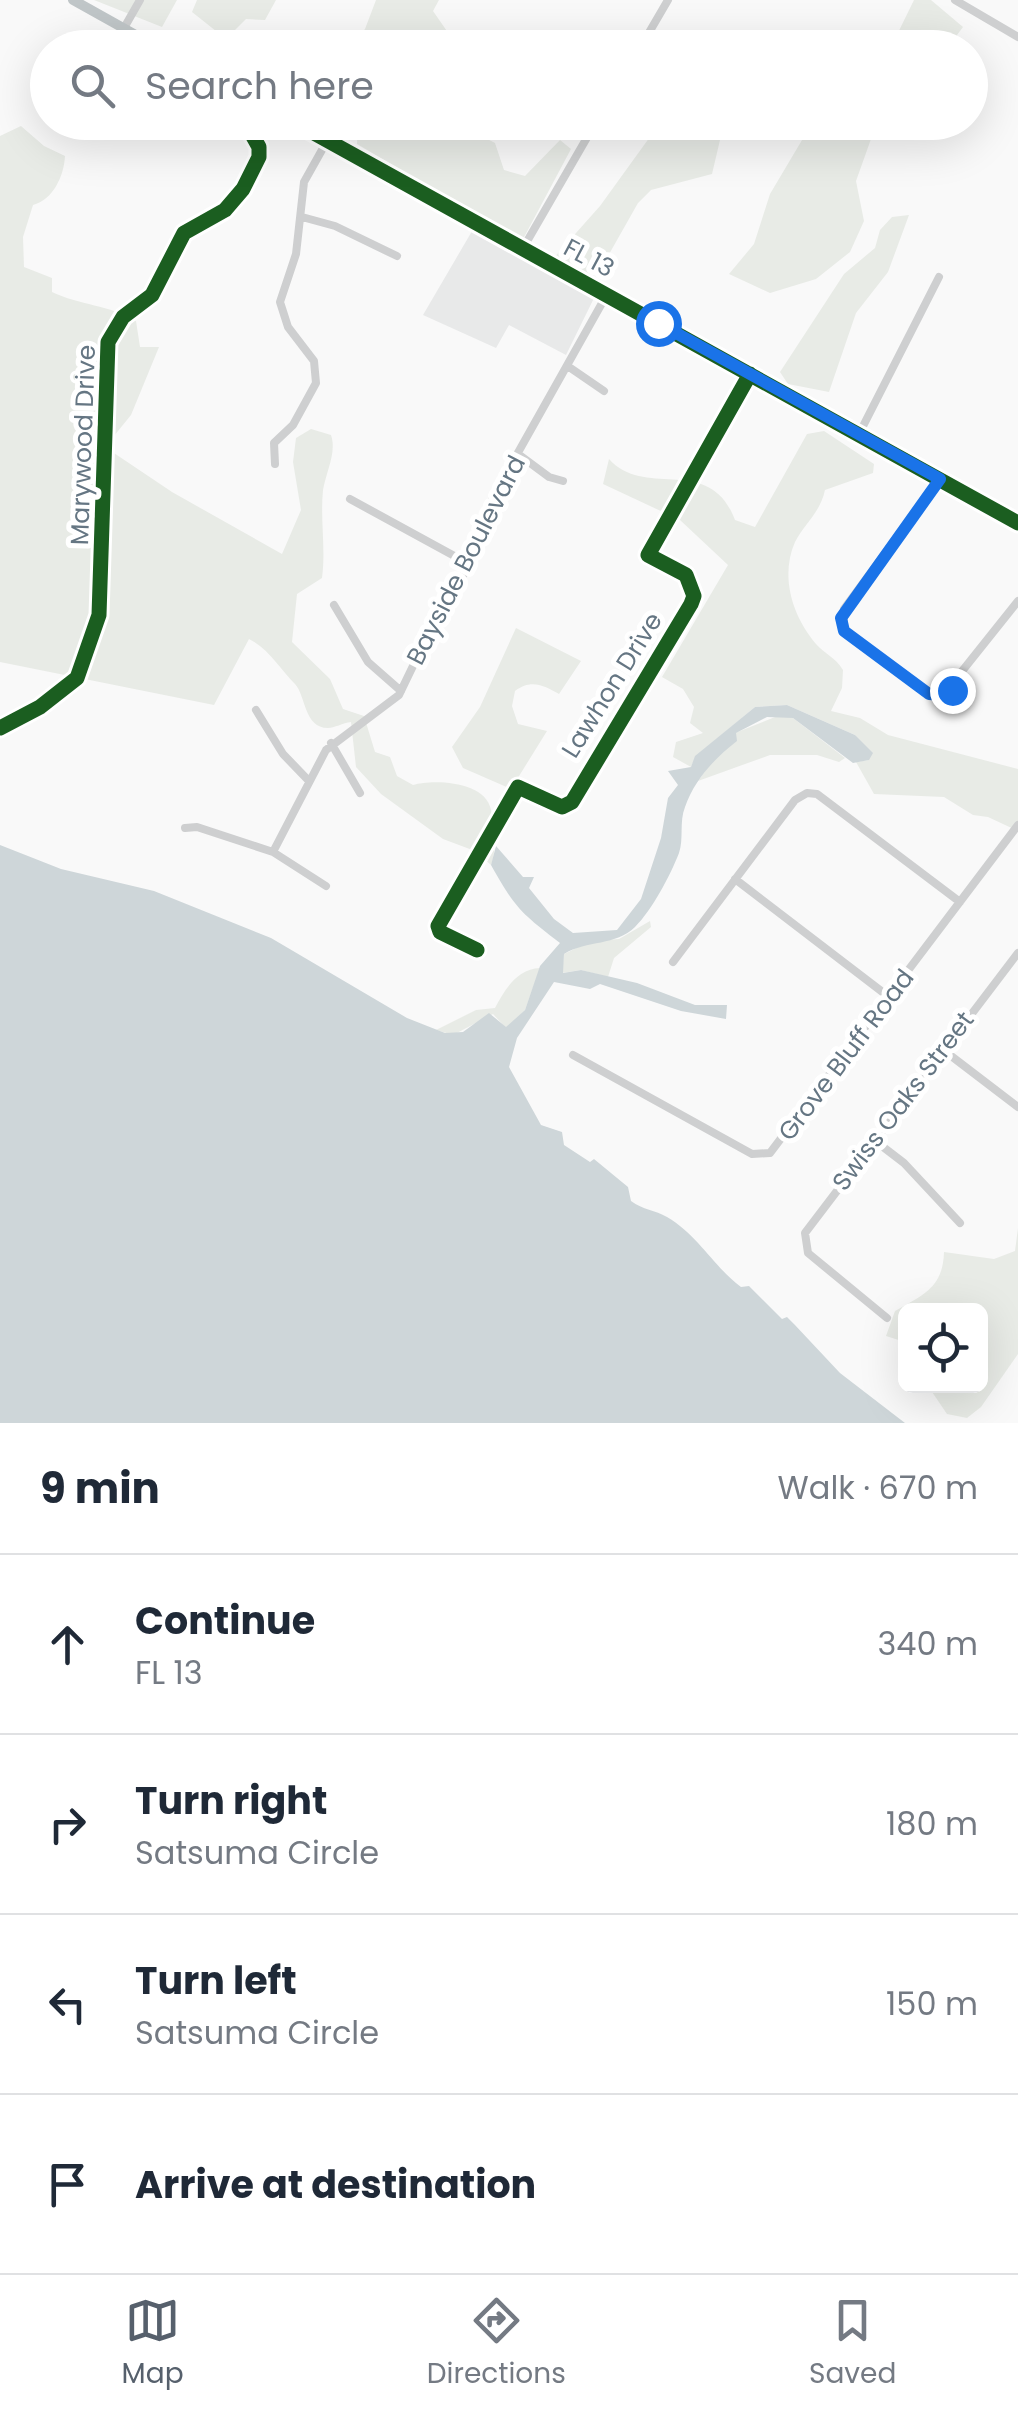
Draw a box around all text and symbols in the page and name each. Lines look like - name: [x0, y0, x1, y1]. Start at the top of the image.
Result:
- search box: [30, 30, 988, 140]
- icon: search: [65, 58, 120, 113]
- text: Search here: [145, 59, 374, 112]
- street label: FL 13: [557, 230, 621, 286]
- route start: [636, 301, 682, 347]
- street label: Marywood Drive: [62, 344, 104, 546]
- street label: Bayside Boulevard: [398, 449, 534, 671]
- street label: Lawhon Drive: [553, 606, 671, 764]
- route end: [930, 668, 976, 714]
- street label: Grove Bluff Road: [770, 962, 922, 1148]
- street label: Swiss Oaks Street: [824, 1004, 982, 1198]
- map controls: [898, 1303, 988, 1393]
- button: locate: [898, 1303, 988, 1393]
- text: 9 min: [40, 1459, 160, 1518]
- text: Walk · 670 m: [778, 1465, 978, 1510]
- text: Continue: [135, 1594, 315, 1647]
- icon: ahead: [40, 1617, 95, 1672]
- text: 340 m: [877, 1621, 978, 1666]
- text: FL 13: [135, 1650, 203, 1695]
- text: Turn right: [135, 1774, 327, 1827]
- icon: right: [40, 1797, 95, 1852]
- text: 180 m: [886, 1801, 978, 1846]
- text: Satsuma Circle: [135, 1830, 379, 1875]
- text: Turn left: [135, 1954, 297, 2007]
- icon: left: [40, 1977, 95, 2032]
- text: 150 m: [886, 1981, 978, 2026]
- text: Satsuma Circle: [135, 2010, 379, 2055]
- icon: arrive: [40, 2157, 95, 2212]
- text: Arrive at destination: [135, 2158, 536, 2211]
- tab: Map: [122, 2293, 184, 2395]
- tab: Directions: [427, 2293, 566, 2395]
- tab: Saved: [809, 2293, 896, 2395]

